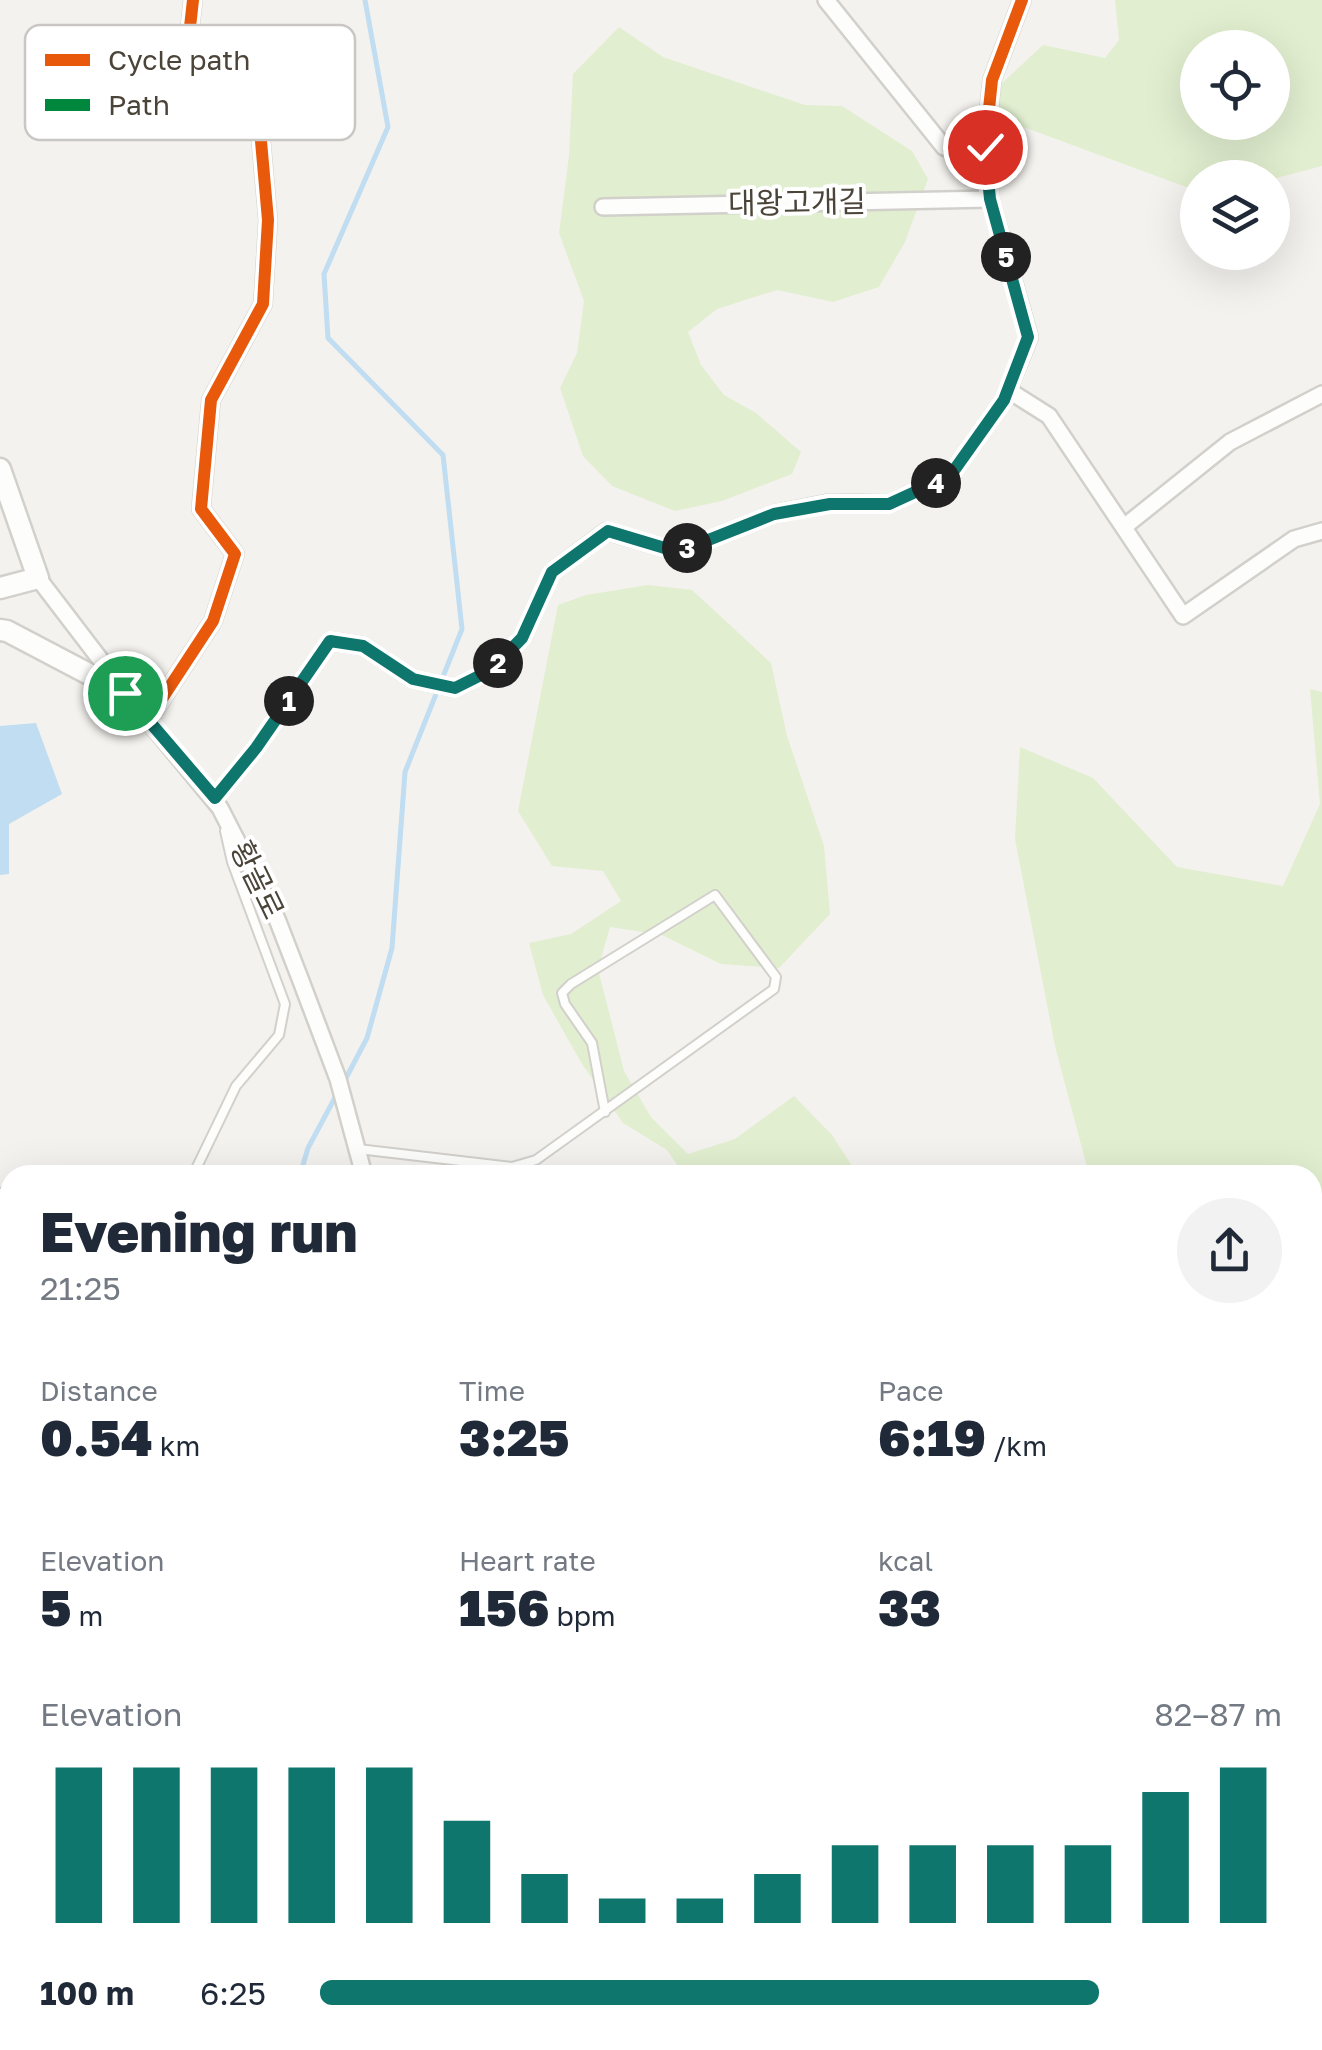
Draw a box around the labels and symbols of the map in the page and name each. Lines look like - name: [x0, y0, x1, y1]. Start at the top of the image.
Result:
- legend: [25, 25, 355, 140]
- text: Cycle path: [108, 43, 251, 76]
- text: Path: [108, 88, 170, 121]
- pin: [943, 105, 1028, 190]
- street label: 대왕고개길: [728, 183, 866, 221]
- pin: 5: [981, 232, 1031, 282]
- pin: 4: [911, 458, 961, 508]
- pin: 3: [662, 523, 712, 573]
- pin: 2: [473, 638, 523, 688]
- pin: [83, 651, 168, 736]
- pin: 1: [264, 676, 314, 726]
- street label: 황골로: [224, 834, 292, 925]

